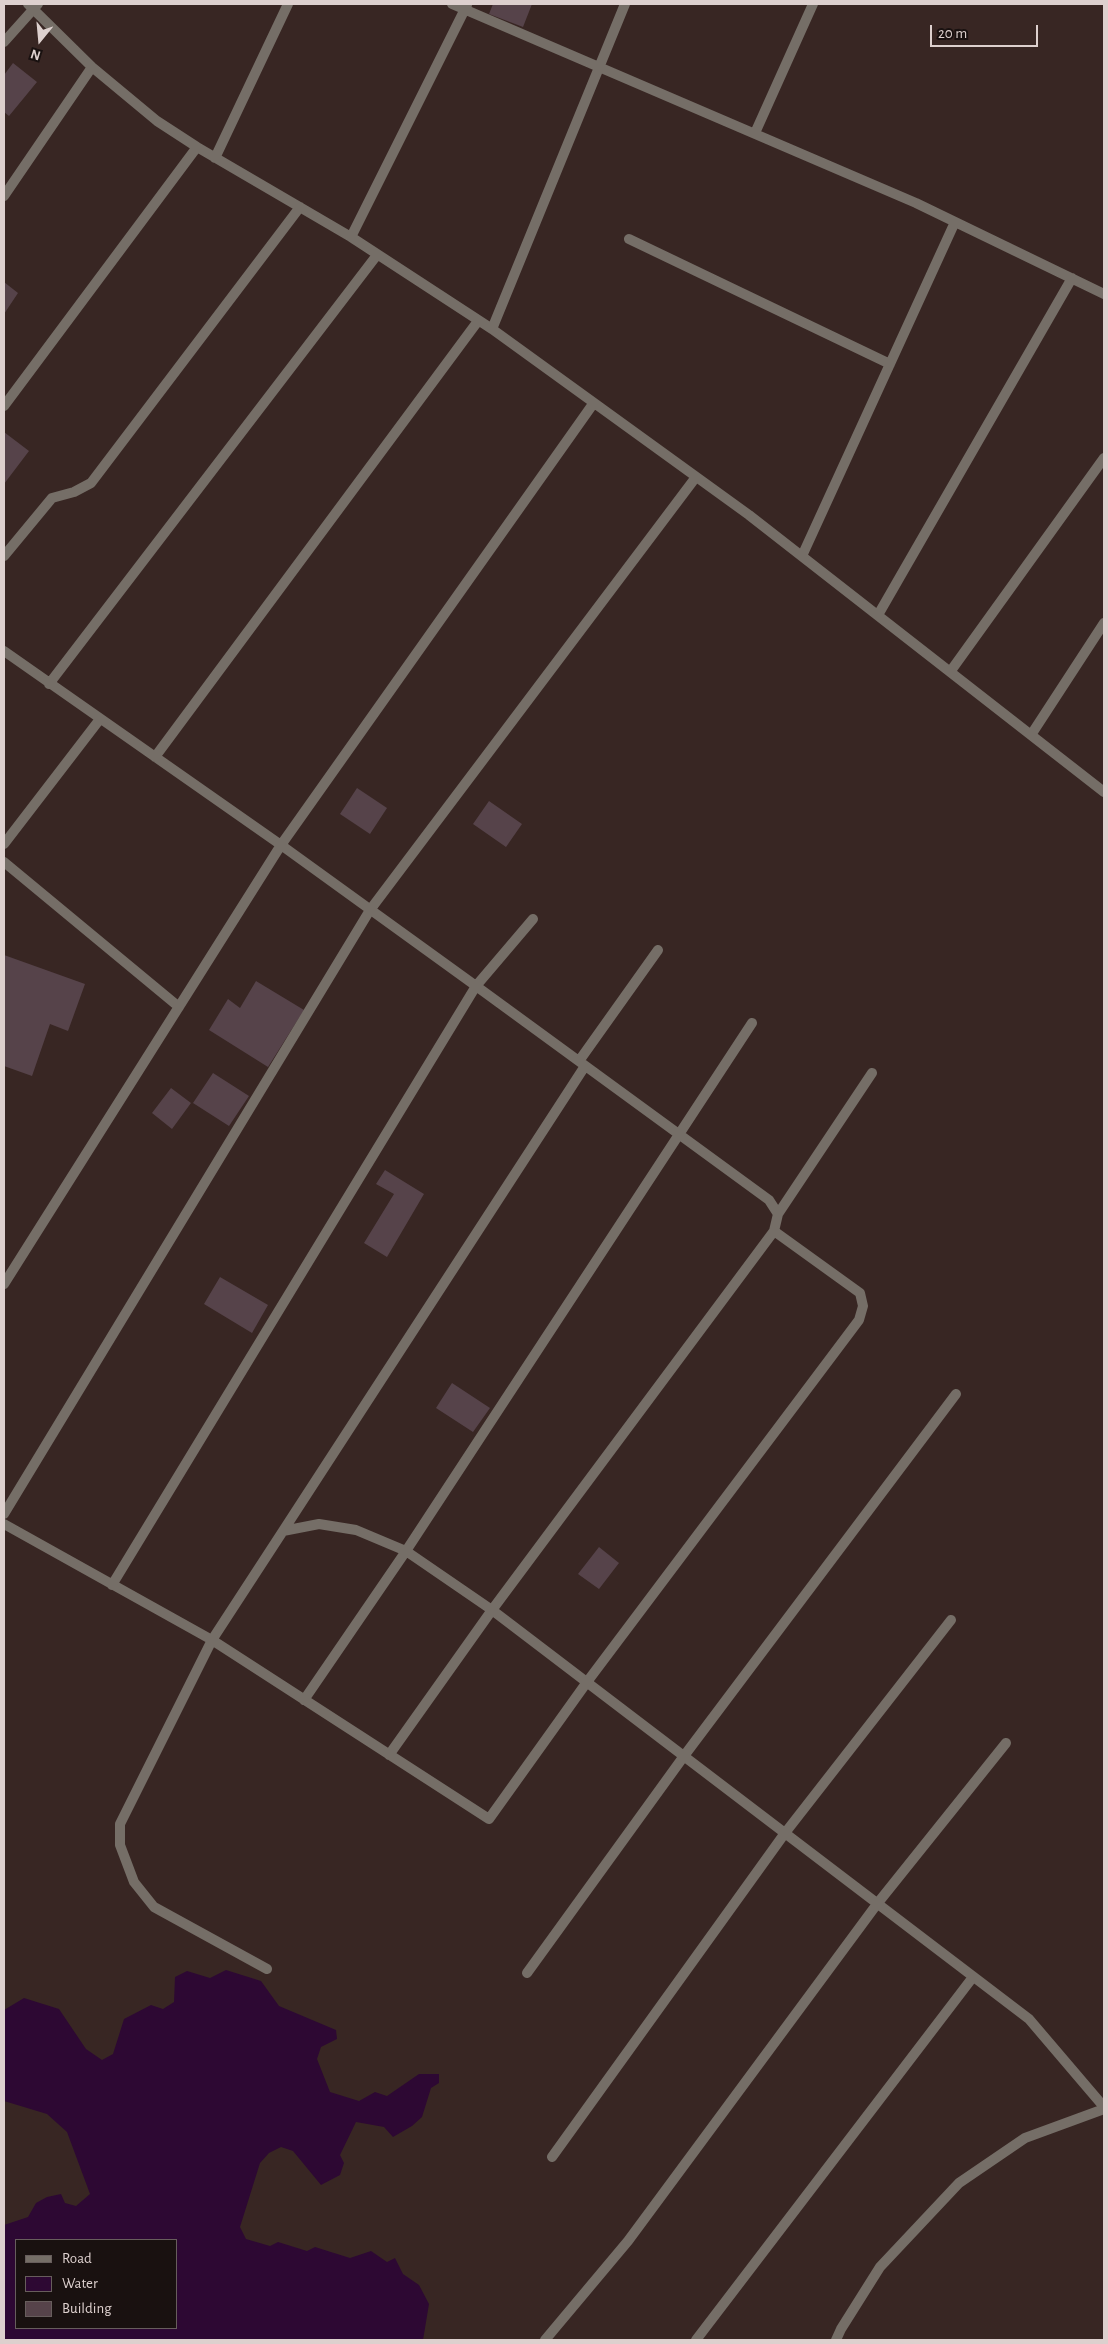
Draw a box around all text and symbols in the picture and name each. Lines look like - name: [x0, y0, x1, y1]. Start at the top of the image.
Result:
- north arrow: [15, 15, 65, 65]
- scale bar: [933, 15, 1040, 47]
- text: 20 m: [938, 26, 967, 41]
- text: N: [29, 46, 42, 62]
- legend: [15, 2239, 178, 2329]
- text: Road: [62, 2251, 92, 2266]
- text: Water: [62, 2276, 98, 2291]
- text: Building: [62, 2301, 112, 2316]

